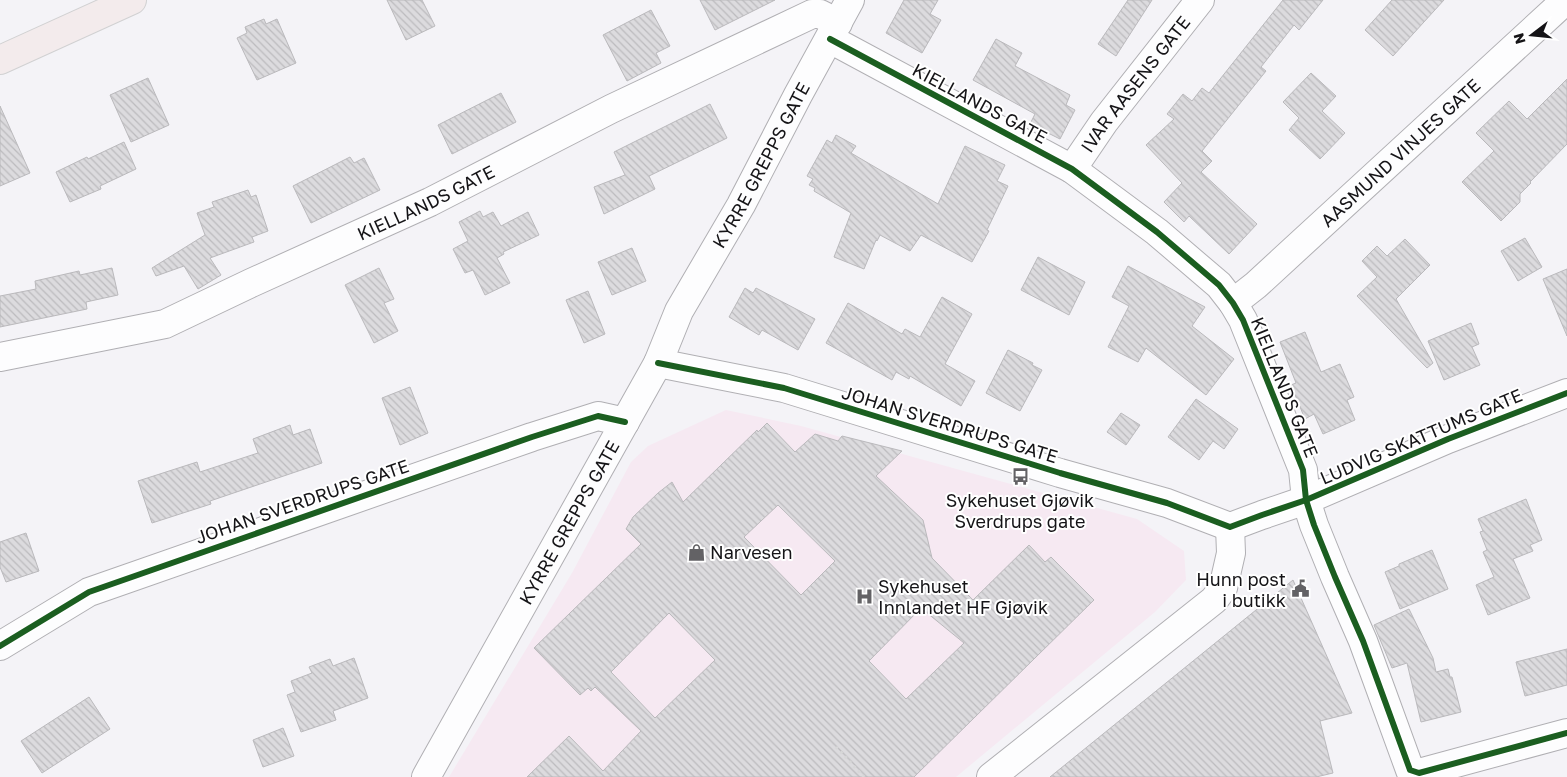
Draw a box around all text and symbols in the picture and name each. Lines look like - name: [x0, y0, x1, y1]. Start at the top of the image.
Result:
- north arrow: [1507, 10, 1557, 60]
- street label: IVAR AASENS GATE: [1076, 11, 1195, 156]
- text: N: [1509, 31, 1529, 46]
- street label: KIELLANDS GATE: [909, 58, 1051, 148]
- street label: AASMUND VINJES GATE: [1316, 74, 1484, 231]
- street label: KYRRE GREPPS GATE: [707, 78, 814, 252]
- street label: KIELLANDS GATE: [354, 160, 498, 245]
- street label: KIELLANDS GATE: [1247, 314, 1323, 460]
- street label: JOHAN SVERDRUPS GATE: [839, 381, 1061, 467]
- street label: LUDVIG SKATTUMS GATE: [1317, 383, 1525, 489]
- street label: KYRRE GREPPS GATE: [514, 436, 624, 608]
- street label: JOHAN SVERDRUPS GATE: [192, 454, 412, 548]
- bus stop icon: Sykehuset Gjøvik Sverdrups gate: [1010, 467, 1030, 487]
- place label: Sykehuset Gjøvik Sverdrups gate: [946, 489, 1094, 532]
- place label: Narvesen: [710, 541, 793, 563]
- shop icon: Narvesen: [686, 542, 706, 562]
- place label: Hunn post i butikk: [1196, 568, 1286, 611]
- place label: Sykehuset Innlandet HF Gjøvik: [878, 575, 1048, 618]
- public building icon: Hunn post i butikk: [1290, 579, 1310, 599]
- hospital icon: Sykehuset Innlandet HF Gjøvik: [854, 586, 874, 606]

